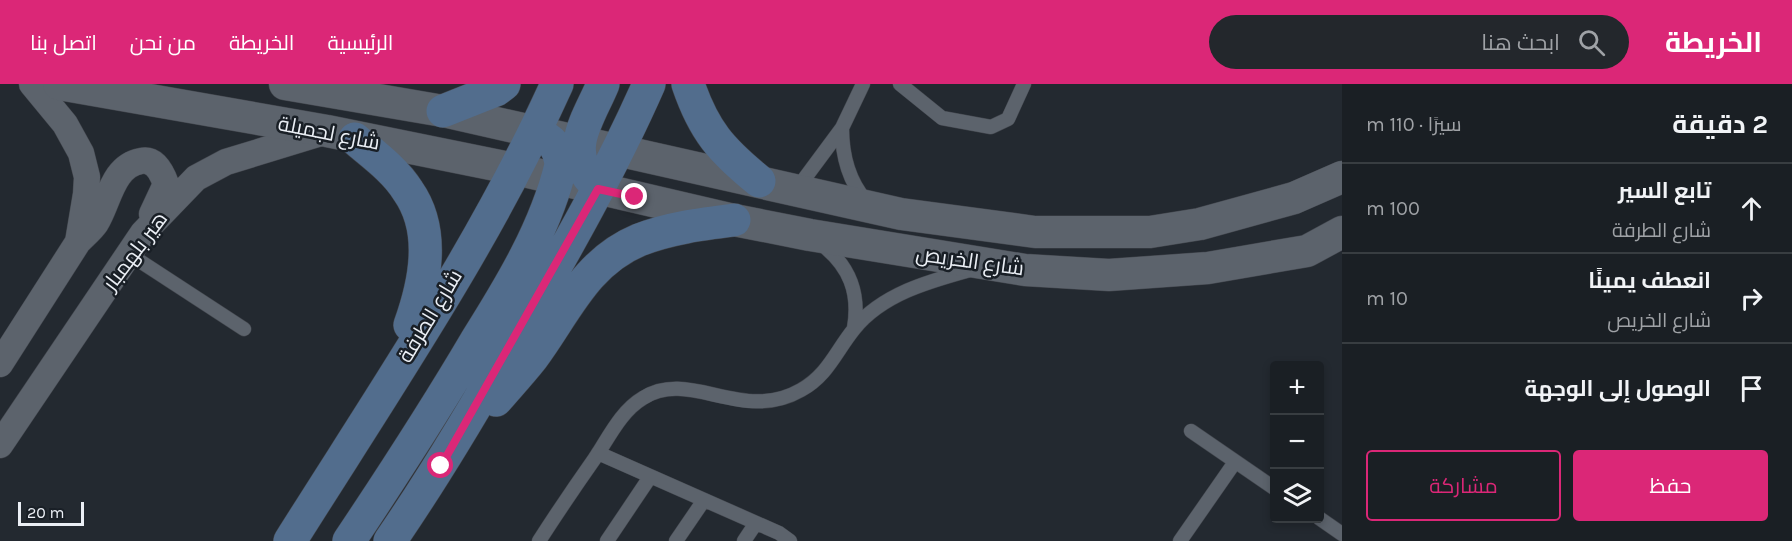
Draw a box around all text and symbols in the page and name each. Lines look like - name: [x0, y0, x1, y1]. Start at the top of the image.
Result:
- search box: [1209, 15, 1629, 69]
- icon: search: [1575, 26, 1608, 59]
- text: الخريطة: [1665, 26, 1762, 59]
- text: ابحث هنا: [1481, 30, 1560, 56]
- text: اتصل بنا: [30, 31, 97, 55]
- text: من نحن: [130, 31, 196, 55]
- text: الخريطة: [229, 31, 294, 55]
- text: الرئيسية: [327, 31, 393, 55]
- text: 2 دقيقة: [1672, 109, 1768, 140]
- street label: شارع لجميلة: [276, 111, 382, 157]
- text: سيرًا · 110 m: [1366, 113, 1461, 136]
- text: تابع السير: [1618, 178, 1711, 204]
- route end: [621, 183, 647, 209]
- icon: ahead: [1735, 192, 1768, 225]
- text: 100 m: [1366, 197, 1420, 220]
- street label: هير بلهمبار: [97, 207, 173, 296]
- text: شارع الطرفة: [1612, 219, 1711, 242]
- street label: شارع الخريص: [914, 242, 1026, 282]
- street label: شارع الطرفة: [393, 265, 469, 368]
- text: انعطف يمينًا: [1588, 268, 1711, 294]
- icon: right: [1735, 282, 1768, 315]
- text: 10 m: [1366, 287, 1408, 310]
- text: شارع الخريص: [1607, 309, 1711, 332]
- map controls: [1270, 361, 1324, 523]
- button: +: [1270, 361, 1324, 415]
- icon: arrive: [1735, 372, 1768, 405]
- text: الوصول إلى الوجهة: [1525, 376, 1711, 402]
- button: −: [1270, 415, 1324, 469]
- button: مشاركة: [1366, 450, 1561, 521]
- button: حفظ: [1573, 450, 1768, 521]
- route start: [427, 452, 453, 478]
- button: layers: [1270, 469, 1324, 523]
- scale bar: [18, 499, 84, 526]
- text: 20 m: [27, 503, 65, 522]

